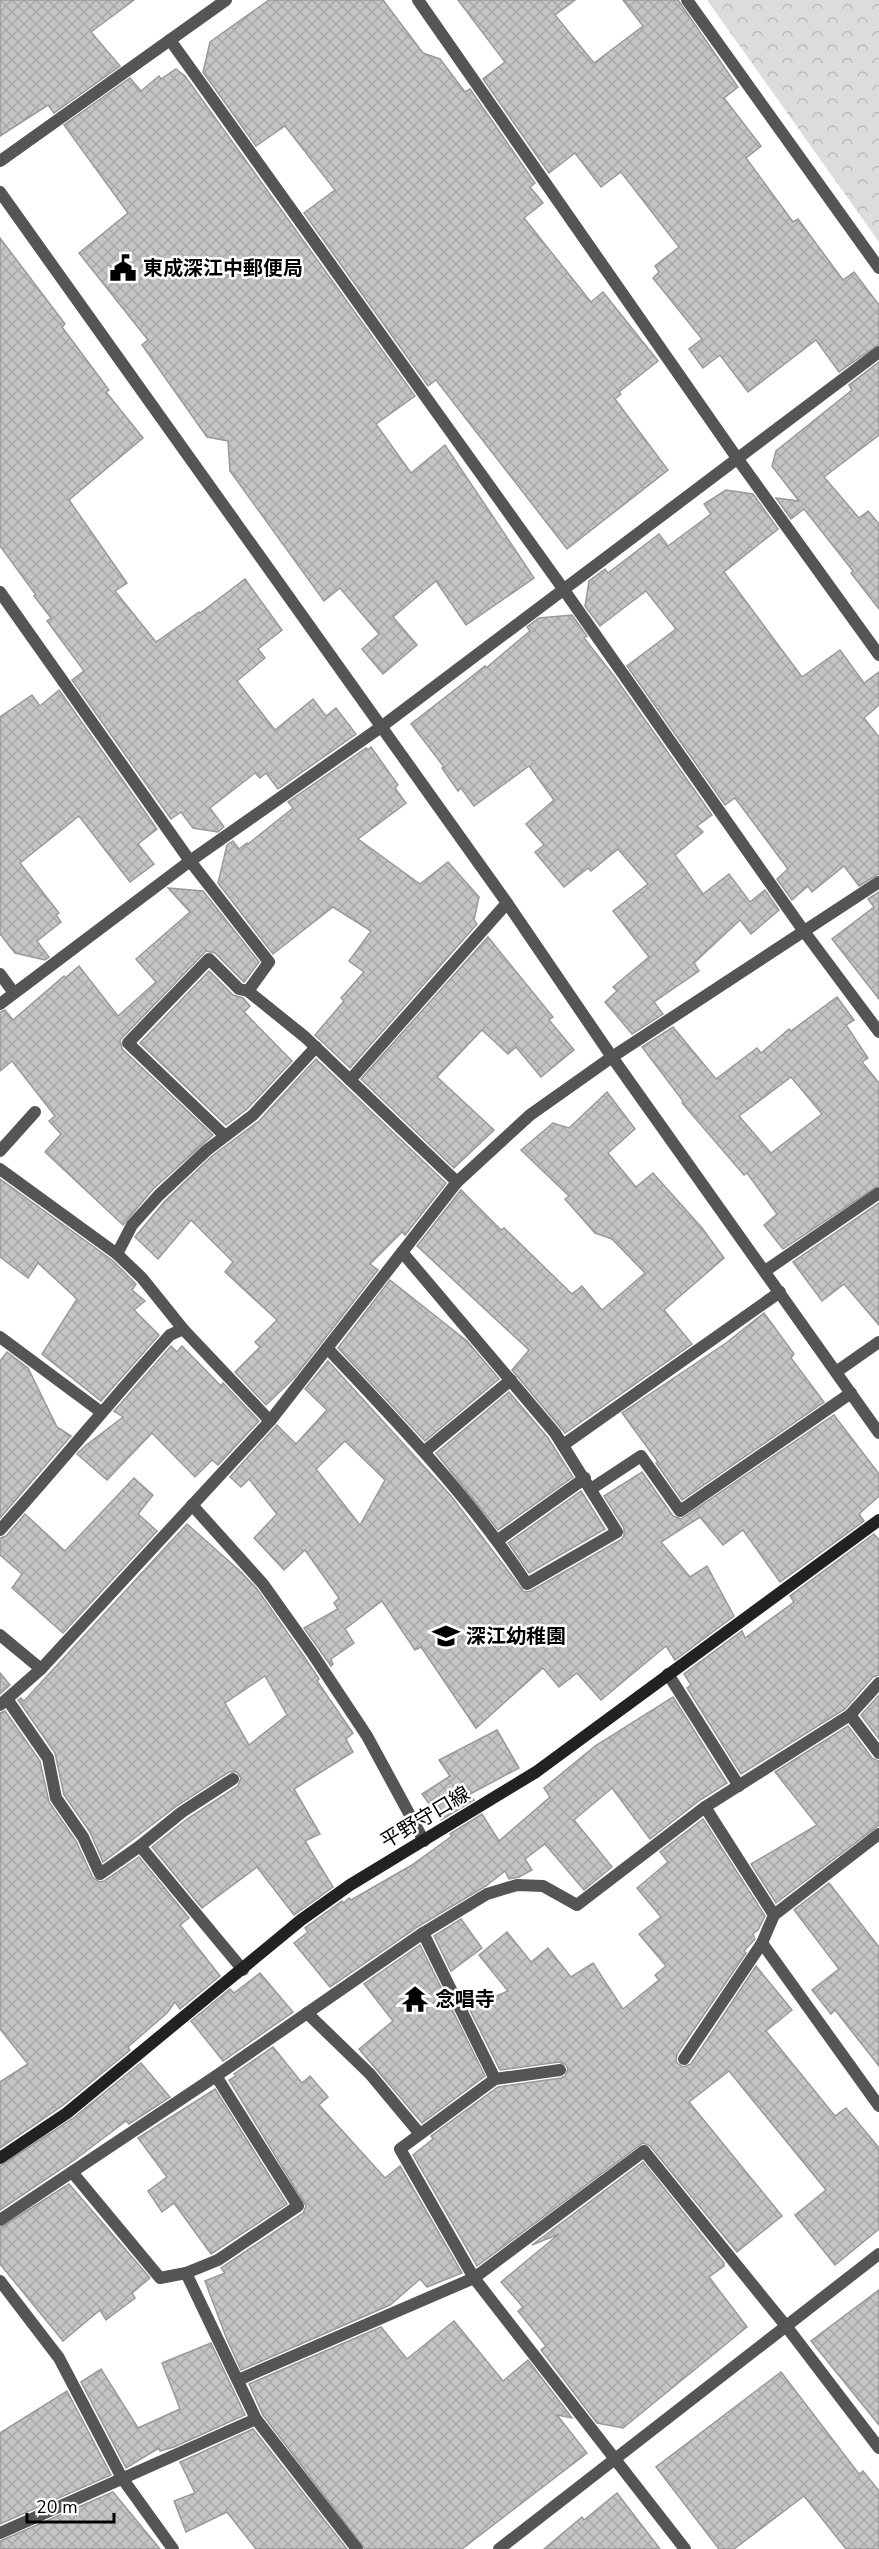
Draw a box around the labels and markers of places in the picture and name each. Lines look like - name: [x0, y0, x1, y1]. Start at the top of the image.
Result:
- public building icon: 東成深江中郵便局: [108, 253, 138, 283]
- place label: 東成深江中郵便局: [143, 255, 303, 282]
- school or university icon: 深江幼稚園: [431, 1621, 461, 1651]
- place label: 深江幼稚園: [466, 1623, 566, 1650]
- temple icon: 念唱寺: [400, 1984, 430, 2014]
- place label: 念唱寺: [435, 1986, 495, 2013]

